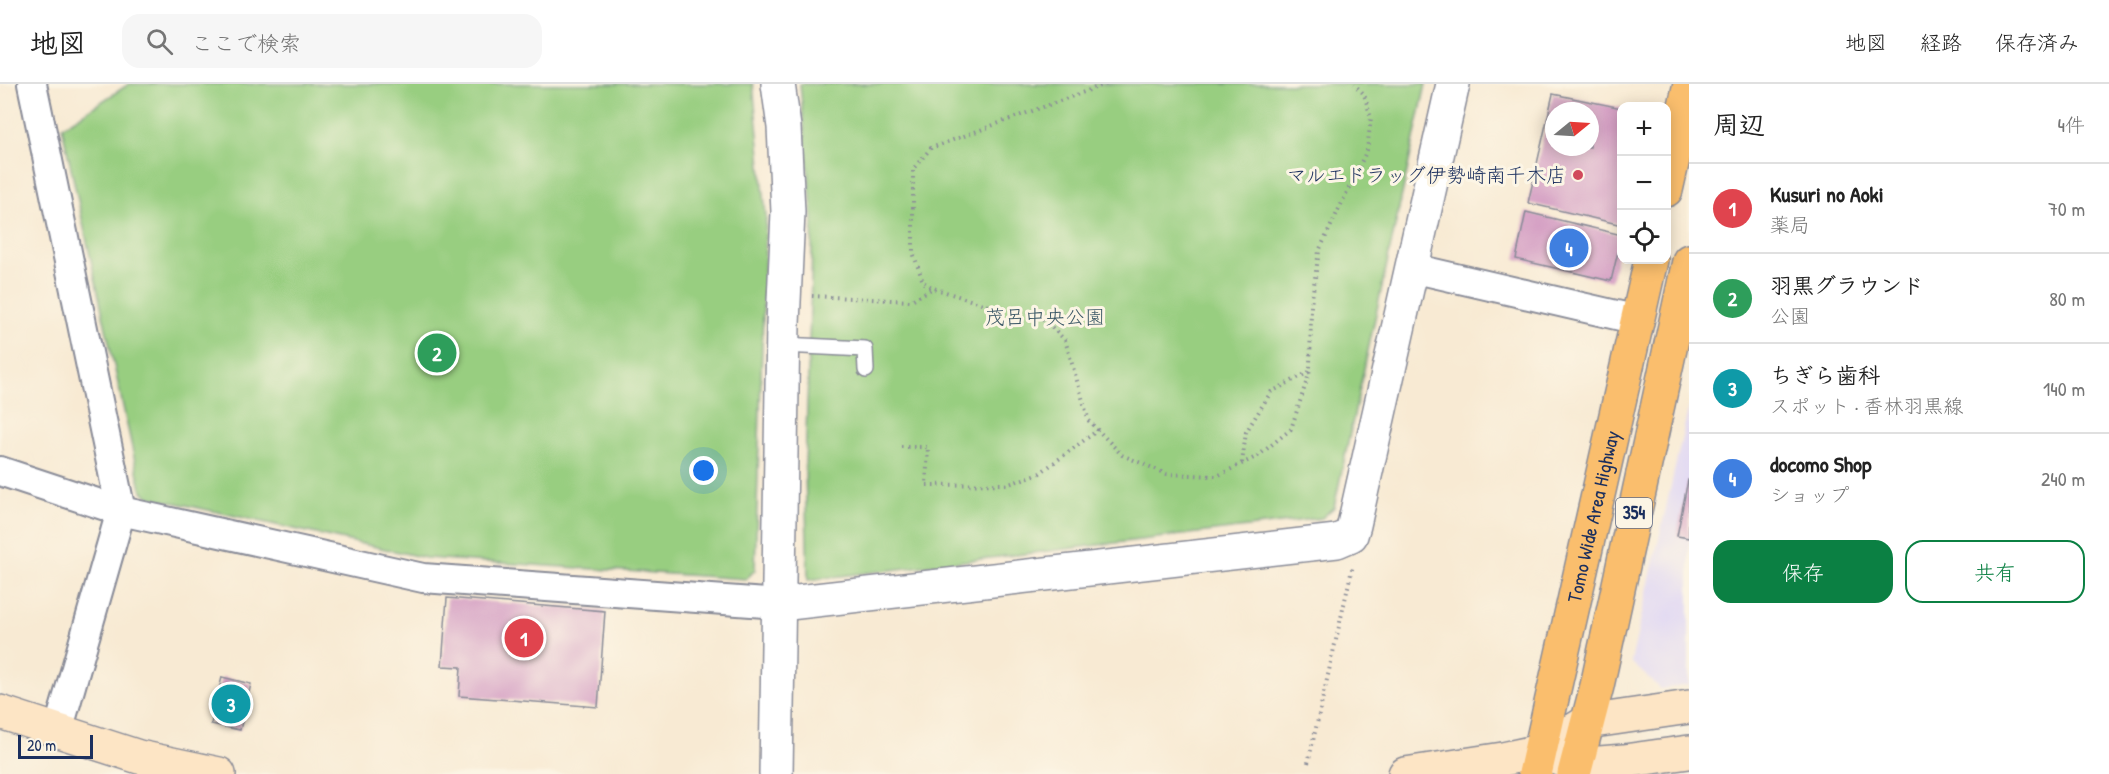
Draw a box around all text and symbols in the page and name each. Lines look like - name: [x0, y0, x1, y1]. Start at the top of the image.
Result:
- search box: [122, 14, 542, 68]
- text: 地図: [30, 24, 86, 62]
- icon: search: [143, 25, 176, 58]
- text: ここで検索: [191, 28, 301, 58]
- text: 地図: [1845, 28, 1887, 57]
- text: 経路: [1920, 28, 1962, 57]
- text: 保存済み: [1995, 28, 2079, 57]
- north arrow: [1545, 102, 1599, 156]
- map controls: [1617, 102, 1671, 264]
- button: +: [1617, 102, 1671, 156]
- text: 周辺: [1713, 107, 1765, 142]
- text: 4件: [2058, 111, 2085, 138]
- button: −: [1617, 156, 1671, 210]
- place label: マルエドラッグ伊勢崎南千木店: [1286, 161, 1566, 188]
- marker: マルエドラッグ伊勢崎南千木店: [1571, 168, 1585, 182]
- text: Kusuri no Aoki: [1770, 179, 1884, 209]
- text: 1: [1729, 195, 1736, 222]
- text: 70 m: [2048, 195, 2085, 222]
- button: locate: [1617, 210, 1671, 264]
- text: 薬局: [1770, 211, 1810, 238]
- pin: 4: [1550, 226, 1588, 270]
- text: 羽黒グラウンド: [1770, 270, 1924, 300]
- text: 2: [1728, 285, 1737, 312]
- text: 80 m: [2049, 285, 2085, 312]
- text: 公園: [1770, 302, 1810, 329]
- park label: 茂呂中央公園: [985, 303, 1105, 330]
- pin: 2: [418, 330, 456, 376]
- text: ちぎら歯科: [1770, 360, 1880, 390]
- text: 3: [1728, 375, 1737, 402]
- text: 140 m: [2043, 375, 2085, 402]
- text: スポット · 香林羽黒線: [1770, 392, 1963, 419]
- street label: Tomo Wide Area Highway: [1560, 428, 1625, 605]
- text: docomo Shop: [1770, 449, 1871, 479]
- your location: [689, 456, 718, 485]
- text: 4: [1729, 465, 1736, 492]
- text: 240 m: [2041, 465, 2085, 492]
- text: ショップ: [1770, 481, 1849, 508]
- road number: 354: [1616, 498, 1652, 528]
- button: 保存: [1713, 540, 1893, 603]
- button: 共有: [1905, 540, 2085, 603]
- pin: 1: [504, 616, 544, 660]
- pin: 3: [212, 682, 250, 726]
- scale bar: [18, 732, 93, 760]
- text: 20 m: [27, 734, 56, 756]

